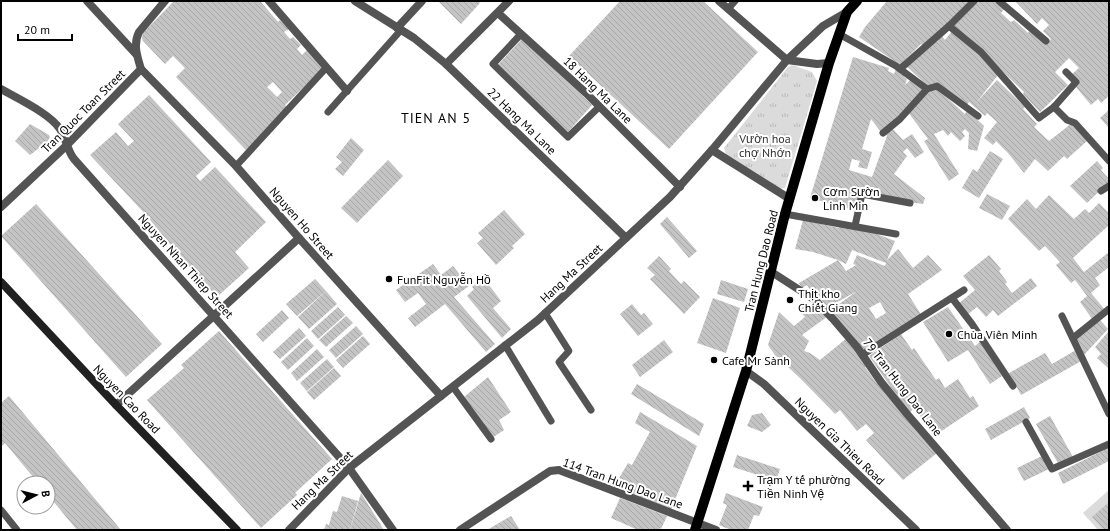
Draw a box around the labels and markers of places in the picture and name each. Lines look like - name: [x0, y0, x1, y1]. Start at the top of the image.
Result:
- place label: Cơm Sườn Linh Min: [823, 184, 880, 213]
- marker: Cơm Sườn Linh Min: [810, 193, 820, 203]
- place label: FunFit Nguyễn Hồ: [397, 272, 491, 287]
- marker: FunFit Nguyễn Hồ: [384, 274, 394, 284]
- place label: Thịt kho Chiết Giang: [798, 286, 858, 315]
- marker: Thịt kho Chiết Giang: [785, 295, 795, 305]
- place label: Chùa Viên Minh: [957, 327, 1037, 342]
- marker: Chùa Viên Minh: [944, 329, 954, 339]
- place label: Cafe Mr Sành: [722, 353, 790, 368]
- marker: Cafe Mr Sành: [709, 355, 719, 365]
- place label: Trạm Y tế phường Tiền Ninh Vệ: [757, 472, 851, 501]
- marker: Trạm Y tế phường Tiền Ninh Vệ: [742, 480, 754, 492]

